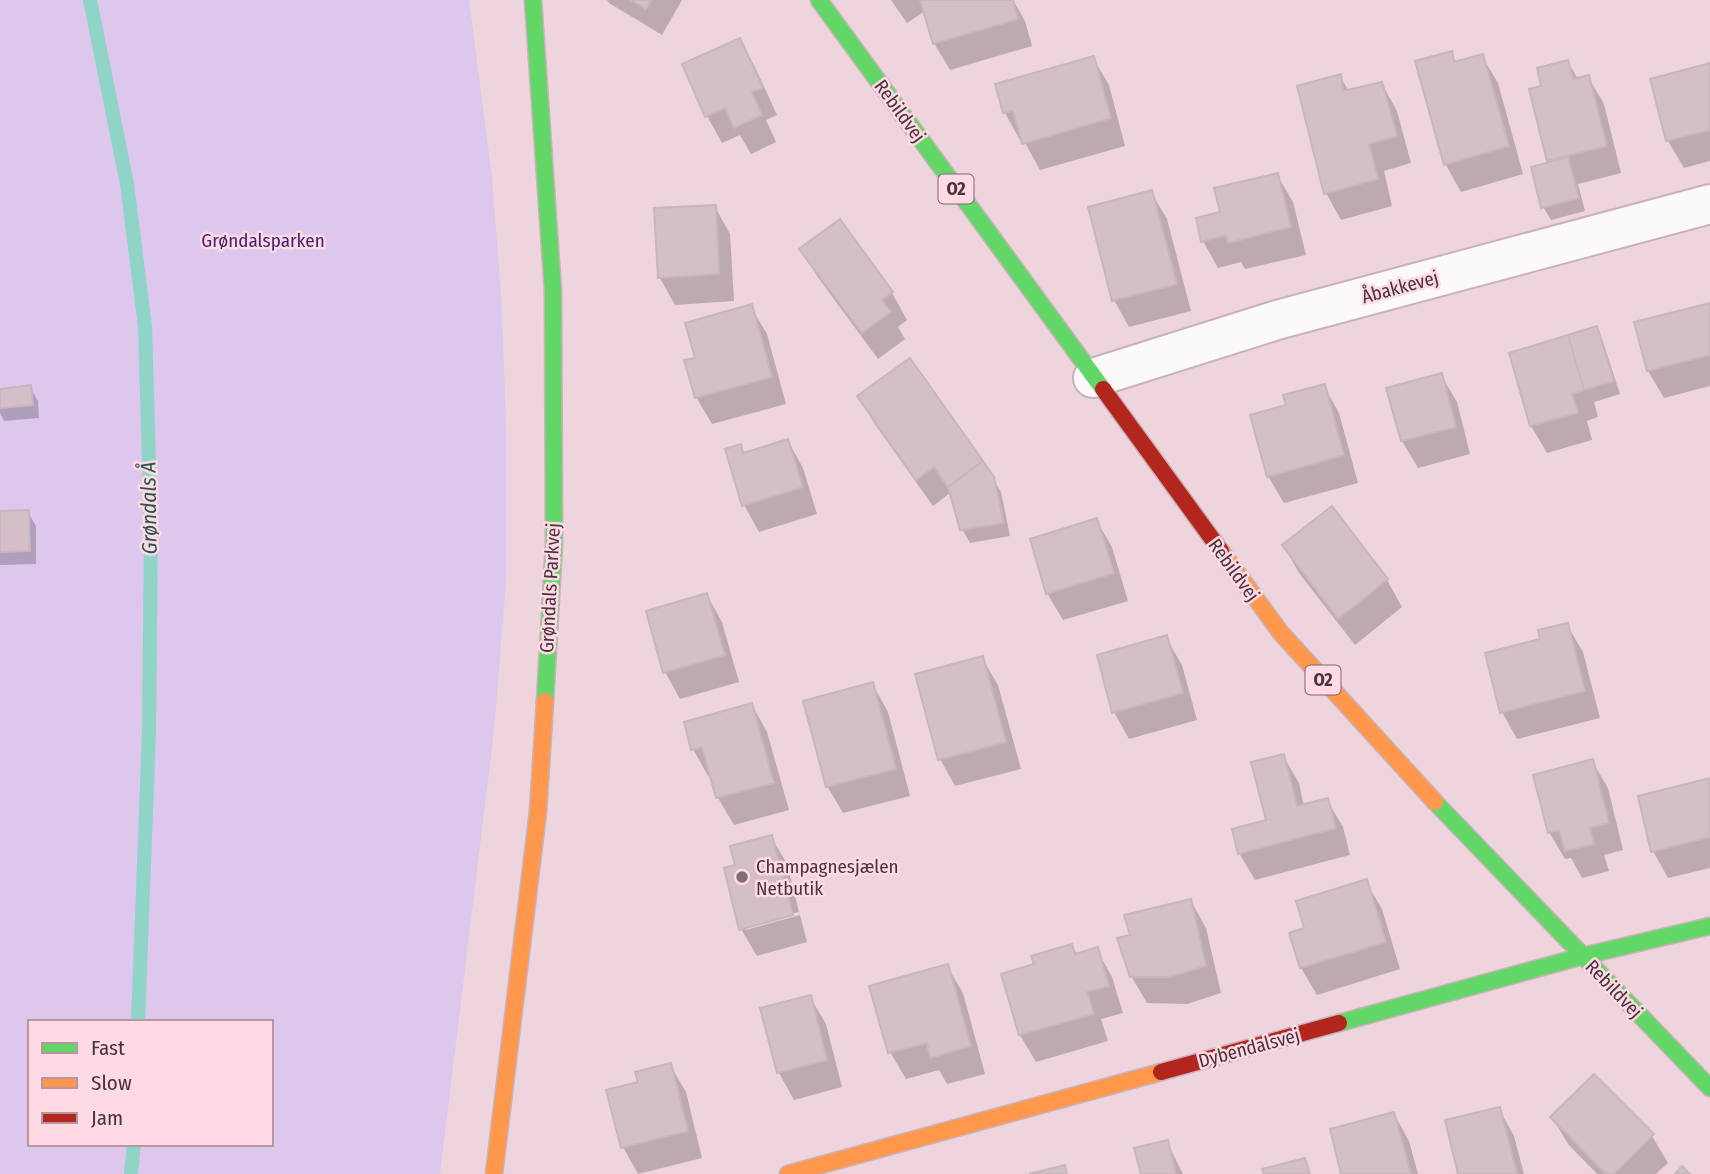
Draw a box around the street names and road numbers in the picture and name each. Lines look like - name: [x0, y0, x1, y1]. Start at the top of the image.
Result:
- street label: Rebildvej: [870, 75, 930, 147]
- road number: O2: [939, 174, 974, 204]
- street label: Åbakkevej: [1359, 266, 1441, 308]
- street label: Grøndals Parkvej: [535, 522, 565, 654]
- street label: Rebildvej: [1204, 534, 1264, 606]
- road number: O2: [1306, 666, 1340, 694]
- street label: Rebildvej: [1581, 955, 1647, 1023]
- street label: Dybendalsvej: [1196, 1023, 1302, 1073]

